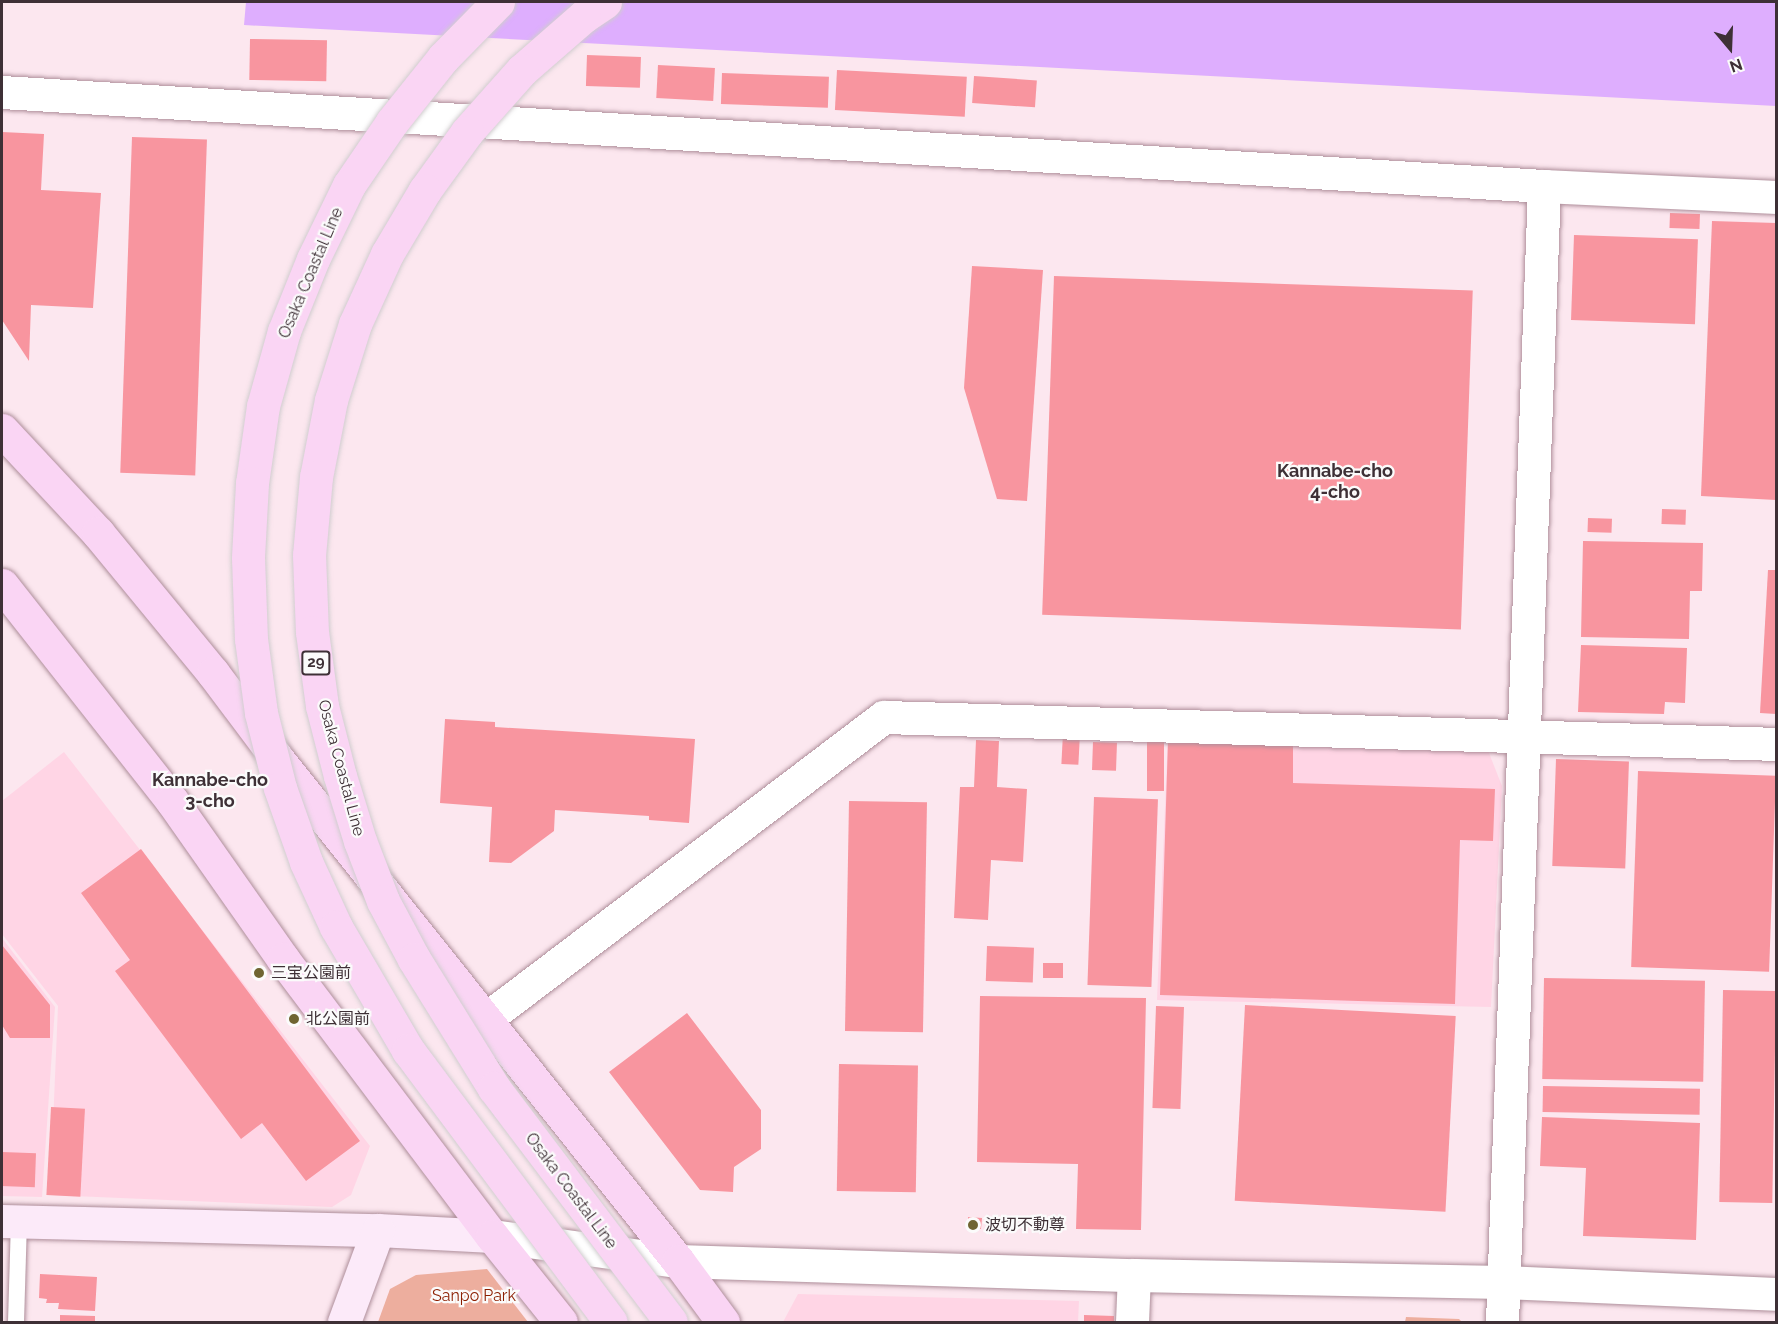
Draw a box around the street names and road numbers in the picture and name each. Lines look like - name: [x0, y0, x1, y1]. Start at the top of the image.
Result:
- street label: Osaka Coastal Line: [275, 204, 347, 342]
- road number: 29: [301, 651, 331, 675]
- street label: Osaka Coastal Line: [314, 698, 368, 838]
- street label: Osaka Coastal Line: [521, 1129, 621, 1253]

